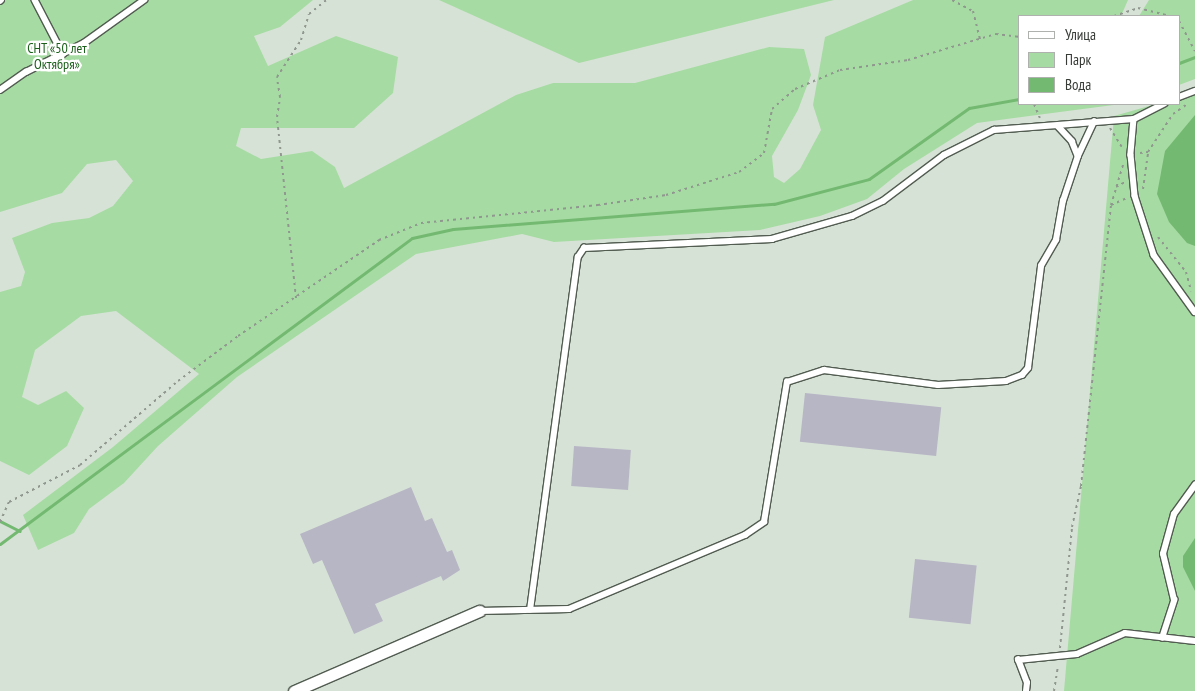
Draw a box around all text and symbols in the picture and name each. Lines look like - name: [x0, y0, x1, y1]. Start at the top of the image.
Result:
- legend: [1018, 15, 1180, 105]
- text: Улица: [1065, 25, 1096, 44]
- park label: СНТ «50 лет Октября»: [27, 40, 87, 72]
- text: Парк: [1065, 50, 1091, 69]
- text: Вода: [1065, 75, 1091, 94]

